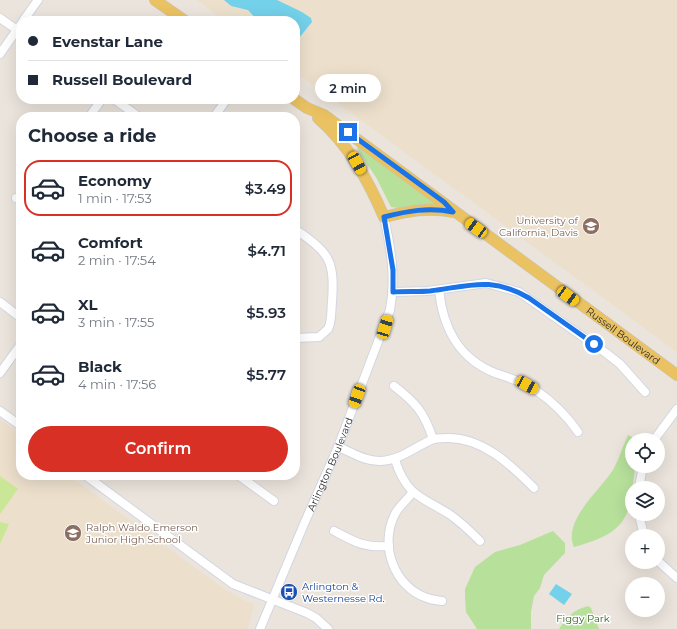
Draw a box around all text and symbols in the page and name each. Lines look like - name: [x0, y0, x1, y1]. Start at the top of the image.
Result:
- text: Evenstar Lane: [52, 32, 163, 51]
- text: Russell Boulevard: [52, 70, 192, 89]
- callout: 2 min: [315, 74, 381, 102]
- text: 2 min: [329, 80, 367, 96]
- route end: [339, 123, 357, 141]
- text: Choose a ride: [28, 125, 156, 147]
- car: [346, 150, 368, 176]
- icon: car: [30, 170, 66, 206]
- text: Economy: [78, 171, 151, 190]
- text: $3.49: [245, 179, 286, 198]
- text: 1 min · 17:53: [78, 190, 152, 206]
- place label: University of California, Davis: [499, 214, 579, 239]
- car: [463, 216, 489, 240]
- school or university icon: University of California, Davis: [581, 216, 601, 236]
- icon: car: [30, 232, 66, 268]
- text: Comfort: [78, 233, 143, 252]
- text: $4.71: [248, 241, 286, 260]
- text: 2 min · 17:54: [78, 252, 156, 268]
- car: [555, 284, 581, 308]
- icon: car: [30, 294, 66, 330]
- text: XL: [78, 295, 97, 314]
- text: $5.93: [246, 303, 286, 322]
- street label: Russell Boulevard: [583, 304, 663, 367]
- text: 3 min · 17:55: [78, 314, 154, 330]
- car: [376, 314, 394, 340]
- route start: [585, 335, 603, 353]
- icon: car: [30, 356, 66, 392]
- text: Black: [78, 357, 122, 376]
- text: $5.77: [246, 365, 286, 384]
- car: [514, 374, 540, 396]
- text: 4 min · 17:56: [78, 376, 156, 392]
- car: [347, 383, 367, 409]
- street label: Arlington Boulevard: [304, 416, 356, 513]
- button: Confirm: [28, 426, 288, 472]
- map controls: [625, 433, 665, 617]
- button: locate: [625, 433, 665, 473]
- button: layers: [625, 481, 665, 521]
- place label: Ralph Waldo Emerson Junior High School: [85, 521, 198, 546]
- school or university icon: Ralph Waldo Emerson Junior High School: [63, 523, 83, 543]
- button: +: [625, 529, 665, 569]
- button: −: [625, 577, 665, 617]
- place label: Arlington & Westernesse Rd.: [302, 580, 385, 605]
- bus stop icon: Arlington & Westernesse Rd.: [279, 582, 299, 602]
- park label: Figgy Park: [556, 612, 610, 625]

